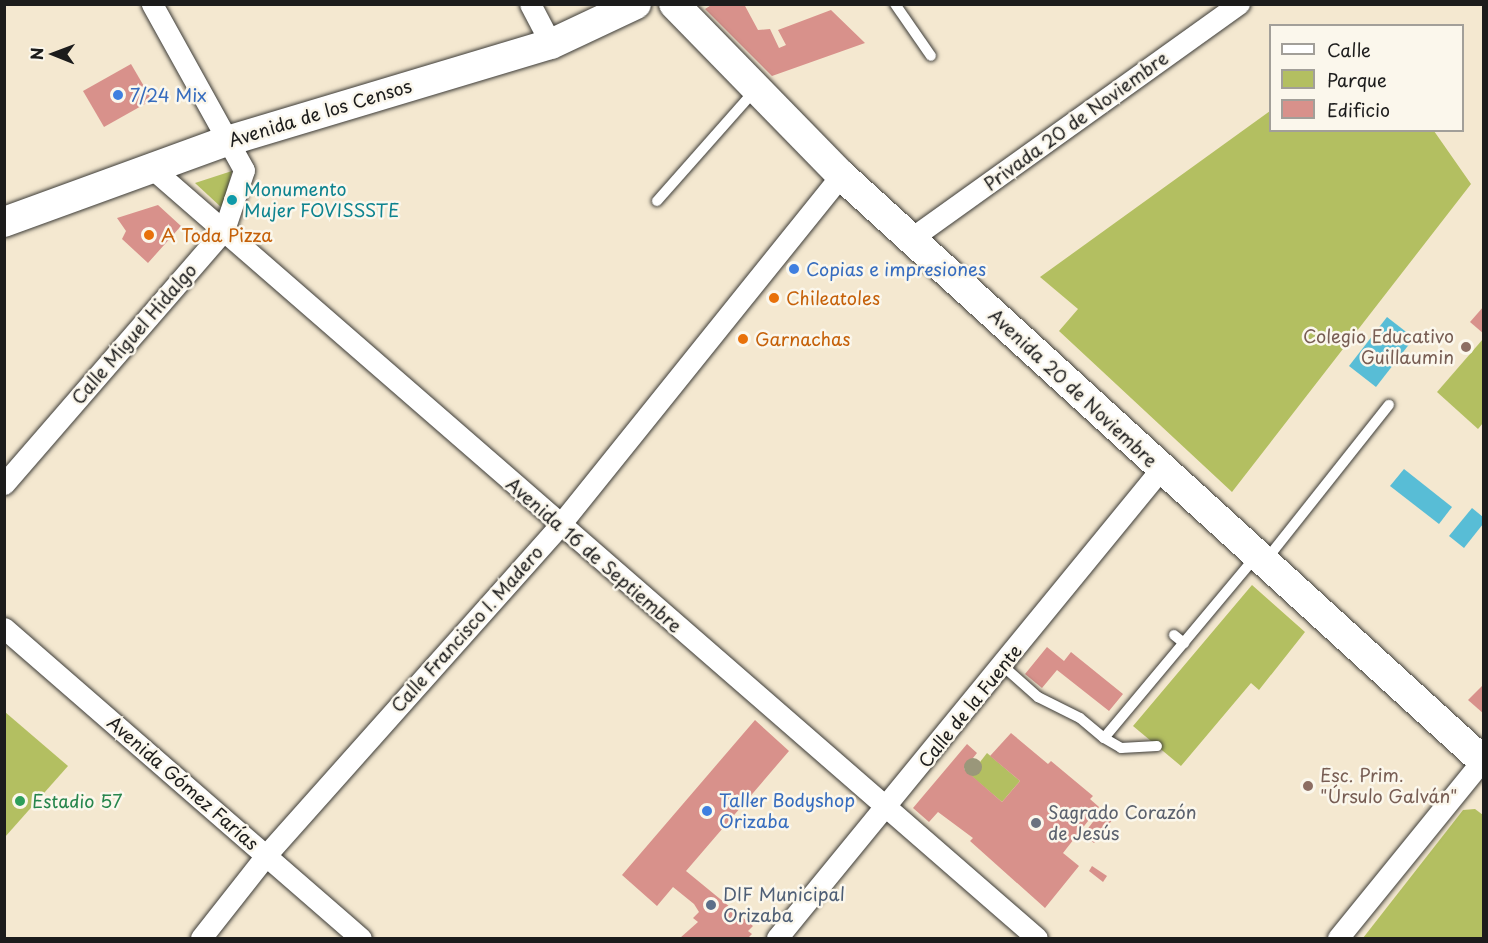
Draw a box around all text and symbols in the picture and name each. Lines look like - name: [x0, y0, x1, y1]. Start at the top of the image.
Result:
- north arrow: [24, 24, 84, 84]
- legend: [1269, 24, 1464, 132]
- text: Calle: [1327, 36, 1371, 63]
- text: N: [24, 47, 48, 60]
- street label: Privada 20 de Noviembre: [980, 47, 1172, 195]
- text: Parque: [1327, 66, 1387, 93]
- street label: Avenida de los Censos: [226, 75, 414, 151]
- place label: 7/24 Mix: [130, 84, 208, 106]
- marker: 7/24 Mix: [111, 88, 125, 102]
- text: Edificio: [1327, 96, 1390, 123]
- place label: Monumento Mujer FOVISSSTE: [244, 179, 399, 222]
- marker: Monumento Mujer FOVISSSTE: [225, 193, 239, 207]
- place label: A Toda Pizza: [161, 224, 272, 246]
- marker: A Toda Pizza: [142, 228, 156, 242]
- place label: Copias e impresiones: [806, 258, 988, 280]
- street label: Calle Miguel Hidalgo: [67, 259, 201, 409]
- marker: Copias e impresiones: [787, 262, 801, 276]
- place label: Chileatoles: [786, 287, 880, 309]
- marker: Chileatoles: [767, 291, 781, 305]
- street label: Avenida 20 de Noviembre: [983, 303, 1163, 473]
- place label: Colegio Educativo Guillaumin: [1302, 326, 1454, 368]
- place label: Garnachas: [755, 328, 850, 350]
- marker: Garnachas: [736, 332, 750, 346]
- marker: Colegio Educativo Guillaumin: [1459, 340, 1473, 354]
- street label: Avenida 16 de Septiembre: [502, 473, 686, 637]
- street label: Calle Francisco I. Madero: [385, 540, 549, 718]
- street label: Calle de la Fuente: [913, 639, 1027, 773]
- street label: Avenida Gómez Farías: [103, 711, 263, 855]
- place label: Esc. Prim. "Úrsulo Galván": [1320, 765, 1457, 808]
- marker: Esc. Prim. "Úrsulo Galván": [1301, 779, 1315, 793]
- place label: Estadio 57: [32, 790, 122, 812]
- place label: Taller Bodyshop Orizaba: [719, 790, 857, 832]
- marker: Estadio 57: [13, 794, 27, 808]
- place label: Sagrado Corazón de Jesús: [1048, 802, 1196, 844]
- marker: Taller Bodyshop Orizaba: [700, 804, 714, 818]
- marker: Sagrado Corazón de Jesús: [1029, 816, 1043, 830]
- place label: DIF Municipal Orizaba: [723, 884, 846, 926]
- marker: DIF Municipal Orizaba: [704, 898, 718, 912]

